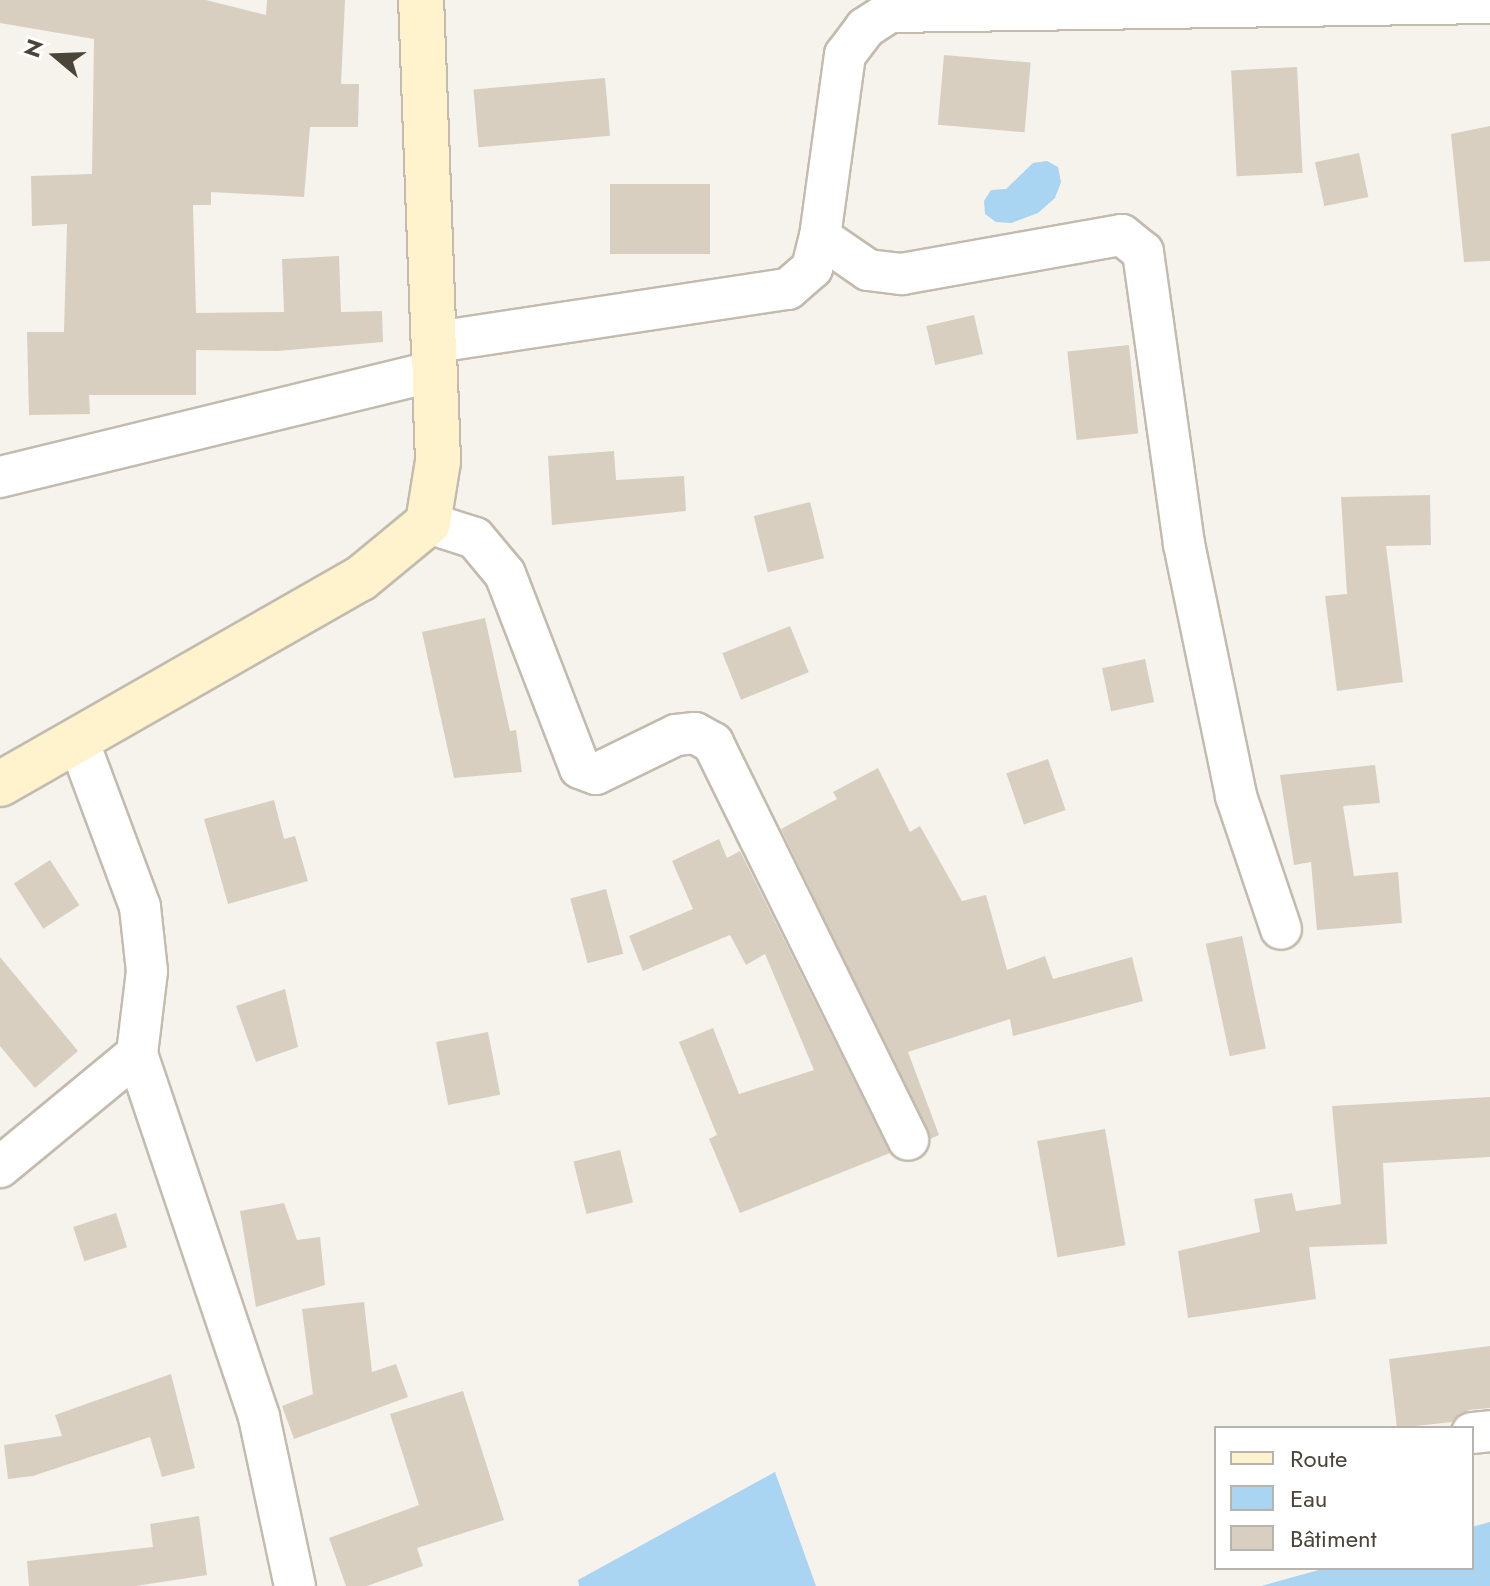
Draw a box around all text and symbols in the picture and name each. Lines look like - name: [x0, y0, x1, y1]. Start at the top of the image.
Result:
- north arrow: [16, 16, 96, 96]
- text: N: [15, 35, 51, 62]
- legend: [1214, 1426, 1474, 1570]
- text: Route: [1290, 1441, 1347, 1476]
- text: Eau: [1290, 1481, 1327, 1516]
- text: Bâtiment: [1290, 1521, 1376, 1556]

